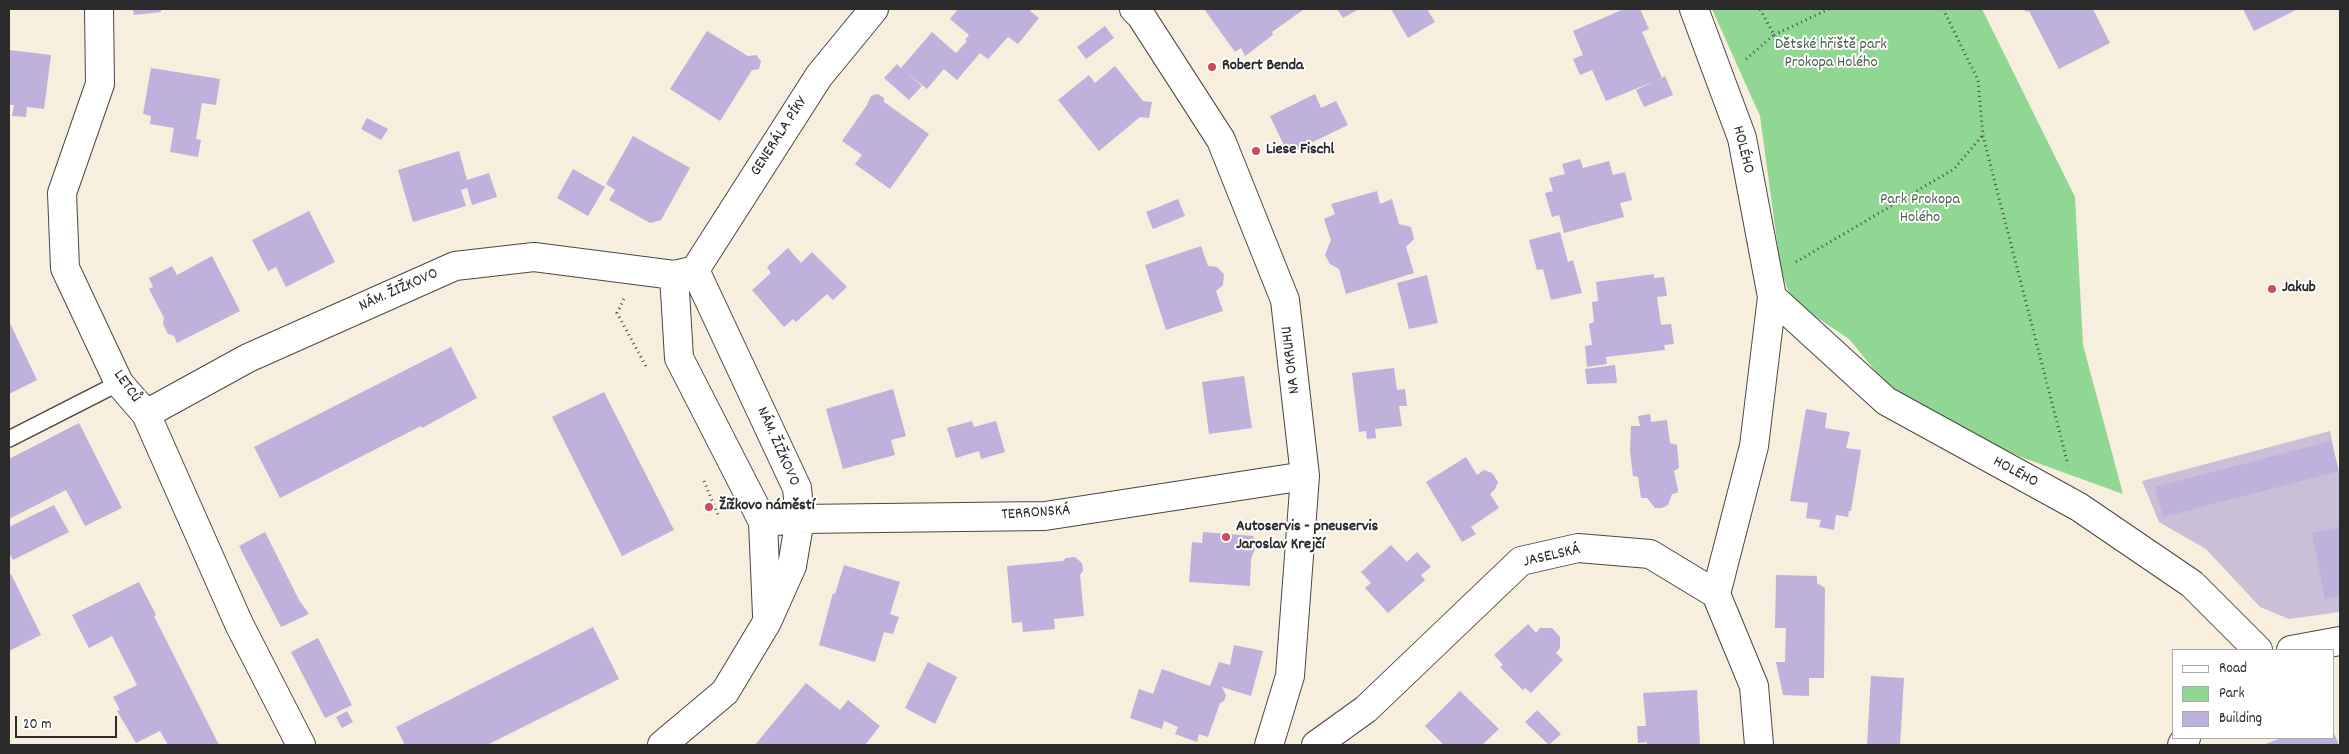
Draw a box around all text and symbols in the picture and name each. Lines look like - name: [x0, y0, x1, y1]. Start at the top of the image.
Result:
- park label: Dětské hřiště park Prokopa Holého: [1775, 36, 1887, 74]
- place label: Robert Benda: [1222, 57, 1303, 77]
- marker: Robert Benda: [1206, 61, 1218, 73]
- street label: GENERÁLA PÍKY: [747, 94, 813, 180]
- street label: HOLÉHO: [1727, 124, 1757, 176]
- place label: Liese Fischl: [1266, 141, 1334, 161]
- marker: Liese Fischl: [1250, 145, 1262, 157]
- park label: Park Prokopa Holého: [1880, 191, 1960, 229]
- street label: NÁM. ŽIŽKOVO: [356, 265, 442, 317]
- place label: Jakub: [2282, 279, 2316, 299]
- marker: Jakub: [2266, 283, 2278, 295]
- street label: NA OKRUHU: [1278, 325, 1306, 395]
- street label: LETCŮ: [108, 367, 144, 407]
- street label: NÁM. ŽIŽKOVO: [751, 404, 803, 490]
- street label: HOLÉHO: [1989, 453, 2041, 493]
- place label: Žižkovo náměstí: [719, 497, 815, 517]
- marker: Žižkovo náměstí: [703, 501, 715, 513]
- street label: TERRONSKÁ: [1001, 502, 1071, 526]
- place label: Autoservis - pneuservis Jaroslav Krejčí: [1236, 518, 1378, 556]
- marker: Autoservis - pneuservis Jaroslav Krejčí: [1220, 531, 1232, 543]
- street label: JASELSKÁ: [1522, 541, 1582, 573]
- legend: [2172, 649, 2334, 739]
- text: Road: [2219, 658, 2247, 680]
- text: Park: [2219, 683, 2245, 705]
- scale bar: [18, 706, 120, 738]
- text: Building: [2219, 708, 2262, 730]
- text: 20 m: [23, 714, 51, 736]

